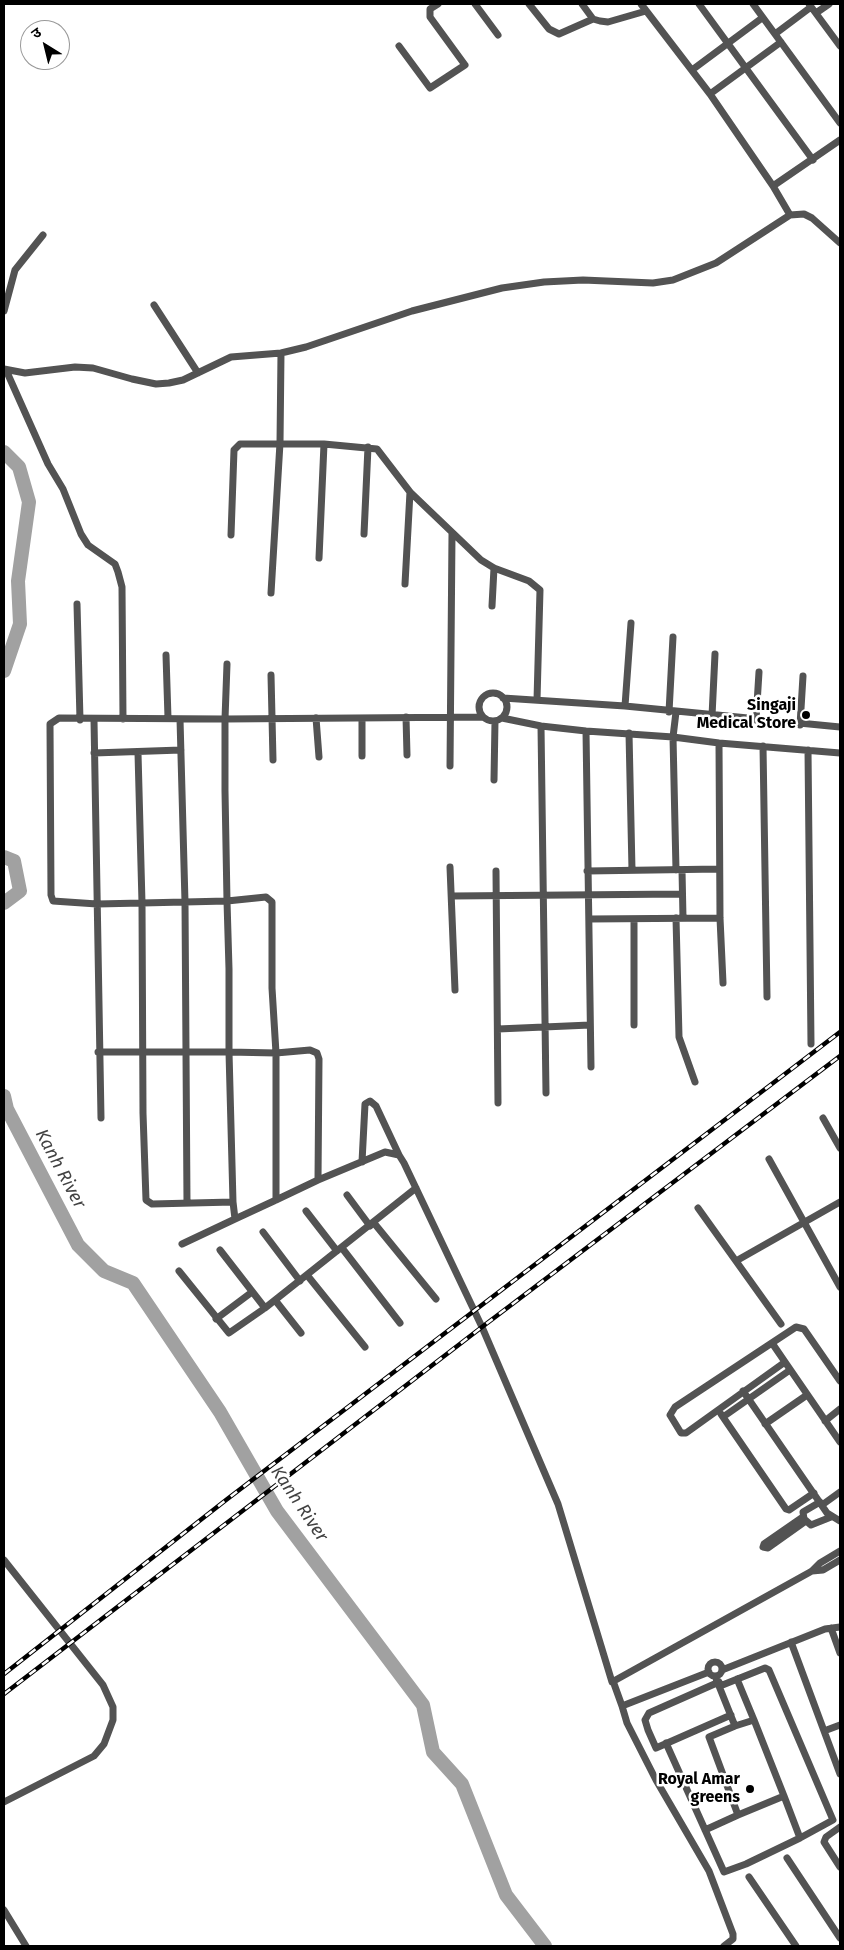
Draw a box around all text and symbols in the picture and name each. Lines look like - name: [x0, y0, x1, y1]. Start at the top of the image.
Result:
- north arrow: [20, 20, 70, 70]
- text: उ: [28, 24, 45, 43]
- place label: Singaji Medical Store: [697, 696, 796, 734]
- marker: Singaji Medical Store: [800, 709, 812, 721]
- water label: Kanh River: [30, 1126, 90, 1212]
- water label: Kanh River: [266, 1462, 332, 1546]
- place label: Royal Amar greens: [658, 1770, 740, 1808]
- marker: Royal Amar greens: [744, 1783, 756, 1795]

